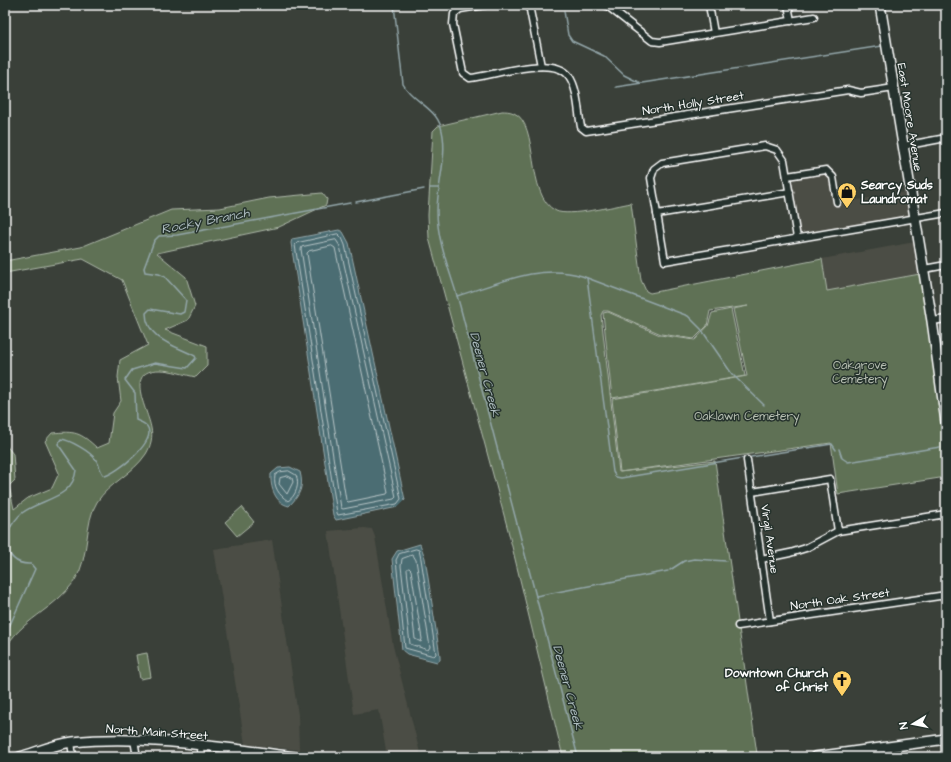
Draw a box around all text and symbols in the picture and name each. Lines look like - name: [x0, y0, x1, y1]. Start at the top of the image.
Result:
- street label: East Moore Avenue: [893, 62, 927, 173]
- street label: North Holly Street: [641, 87, 745, 121]
- place label: Searcy Suds Laundromat: [860, 177, 933, 208]
- shop icon: Searcy Suds Laundromat: [836, 181, 858, 209]
- water label: Rocky Branch: [160, 204, 251, 239]
- water label: Deener Creek: [465, 330, 505, 420]
- park label: Oakgrove Cemetery: [832, 357, 888, 389]
- park label: Oaklawn Cemetery: [694, 408, 800, 426]
- street label: Virgil Avenue: [755, 503, 783, 575]
- street label: North Oak Street: [789, 584, 891, 615]
- water label: Deener Creek: [548, 643, 588, 733]
- place label: Downtown Church of Christ: [725, 665, 829, 696]
- church icon: Downtown Church of Christ: [831, 669, 853, 697]
- north arrow: [893, 704, 933, 744]
- street label: North Main Street: [105, 720, 209, 745]
- text: N: [896, 721, 912, 730]

